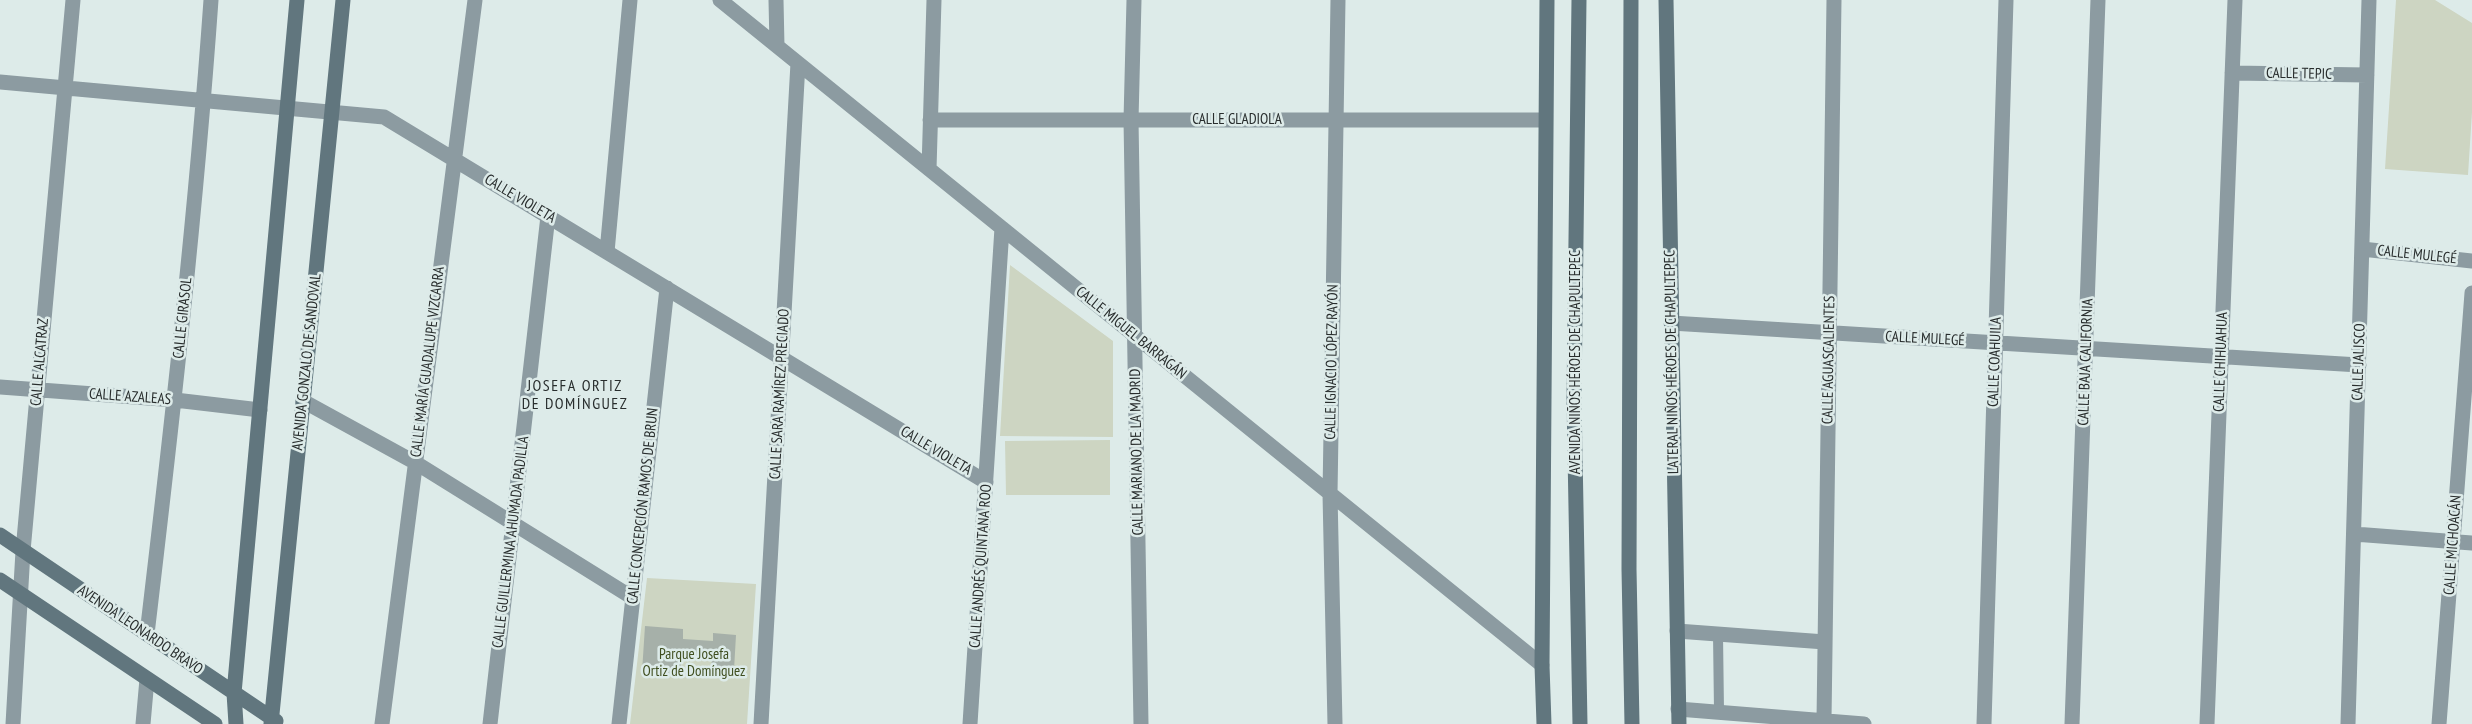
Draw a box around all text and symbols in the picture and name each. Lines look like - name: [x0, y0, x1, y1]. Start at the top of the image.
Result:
- street label: CALLE TEPIC: [2266, 64, 2332, 84]
- street label: CALLE GLADIOLA: [1192, 111, 1282, 129]
- street label: CALLE VIOLETA: [481, 171, 559, 227]
- street label: CALLE MULEGÉ: [2377, 242, 2457, 268]
- street label: AVENIDA NIÑOS HÉROES DE CHAPULTEPEC: [1567, 250, 1585, 474]
- street label: LATERAL NIÑOS HÉROES DE CHAPULTEPEC: [1661, 250, 1683, 474]
- street label: CALLE MARÍA GUADALUPE VIZCARRA: [407, 266, 449, 458]
- street label: AVENIDA GONZALO DE SANDOVAL: [289, 273, 325, 451]
- street label: CALLE GIRASOL: [170, 277, 196, 359]
- street label: CALLE MIGUEL BARRAGÁN: [1072, 283, 1190, 383]
- street label: CALLE IGNACIO LÓPEZ RAYÓN: [1322, 284, 1342, 440]
- street label: CALLE AGUASCALIENTES: [1819, 296, 1839, 424]
- street label: CALLE BAJA CALIFORNIA: [2075, 298, 2097, 426]
- street label: CALLE SARA RAMÍREZ PRECIADO: [767, 308, 793, 480]
- street label: CALLE CHIHUAHUA: [2210, 312, 2232, 412]
- street label: CALLE ALCATRAZ: [27, 317, 53, 407]
- street label: CALLE COAHUILA: [1984, 317, 2006, 407]
- street label: CALLE JALISCO: [2349, 323, 2369, 401]
- street label: CALLE MULEGÉ: [1885, 328, 1965, 350]
- street label: CALLE MARIANO DE LA MADRID: [1127, 368, 1147, 536]
- district label: JOSEFA ORTIZ DE DOMÍNGUEZ: [522, 376, 628, 414]
- street label: CALLE AZALEAS: [88, 385, 172, 409]
- street label: CALLE CONCEPCIÓN RAMOS DE BRUN: [624, 407, 662, 605]
- street label: CALLE VIOLETA: [897, 423, 975, 479]
- street label: CALLE GUILLERMINA AHUMADA PADILLA: [489, 435, 533, 649]
- street label: CALLE ANDRÉS QUINTANA ROO: [966, 484, 996, 648]
- street label: CALLE MICHOACÁN: [2441, 495, 2465, 595]
- street label: AVENIDA LEONARDO BRAVO: [74, 581, 206, 679]
- park label: Parque Josefa Ortiz de Domínguez: [643, 646, 745, 681]

